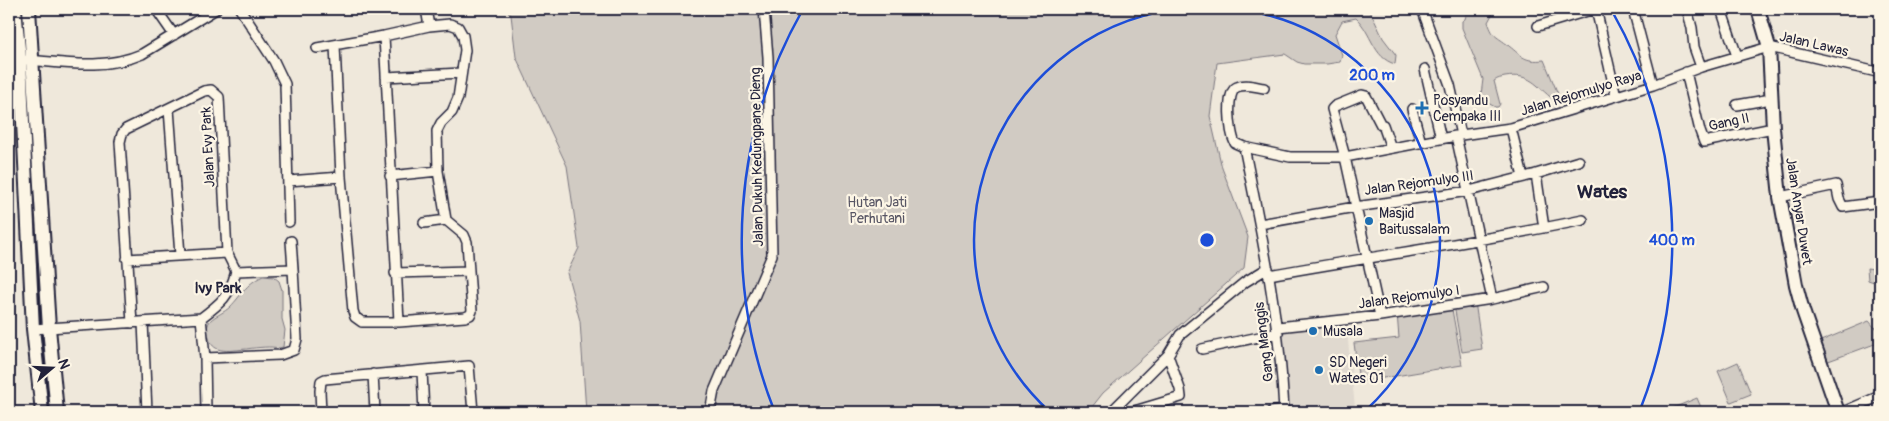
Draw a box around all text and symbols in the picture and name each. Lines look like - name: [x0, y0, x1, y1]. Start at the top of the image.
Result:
- street label: Jalan Lawas: [1778, 28, 1851, 60]
- text: 200 m: [1349, 66, 1395, 85]
- street label: Jalan Dukuh Kedungpane Dieng: [747, 67, 767, 247]
- street label: Jalan Rejomulyo Raya: [1519, 67, 1643, 119]
- place label: Posyandu Cempaka III: [1433, 92, 1501, 125]
- marker: Posyandu Cempaka III: [1415, 101, 1429, 115]
- street label: Jalan Evy Park: [197, 106, 219, 188]
- street label: Gang II: [1707, 109, 1751, 135]
- street label: Jalan Anyar Duwet: [1782, 156, 1816, 266]
- street label: Jalan Rejomulyo III: [1363, 167, 1475, 199]
- district label: Wates: [1577, 180, 1628, 204]
- park label: Hutan Jati Perhutani: [847, 194, 907, 227]
- place label: Masjid Baitussalam: [1379, 205, 1450, 238]
- marker: Masjid Baitussalam: [1363, 215, 1375, 227]
- centre of rings: [1198, 231, 1216, 249]
- text: 400 m: [1649, 231, 1695, 250]
- district label: Ivy Park: [195, 279, 242, 298]
- street label: Jalan Rejomulyo I: [1357, 281, 1461, 313]
- street label: Gang Manggis: [1251, 300, 1277, 383]
- place label: Musala: [1323, 323, 1363, 340]
- marker: Musala: [1307, 325, 1319, 337]
- north arrow: [28, 344, 78, 394]
- place label: SD Negeri Wates 01: [1329, 354, 1387, 387]
- text: N: [54, 357, 73, 371]
- marker: SD Negeri Wates 01: [1313, 364, 1325, 376]

